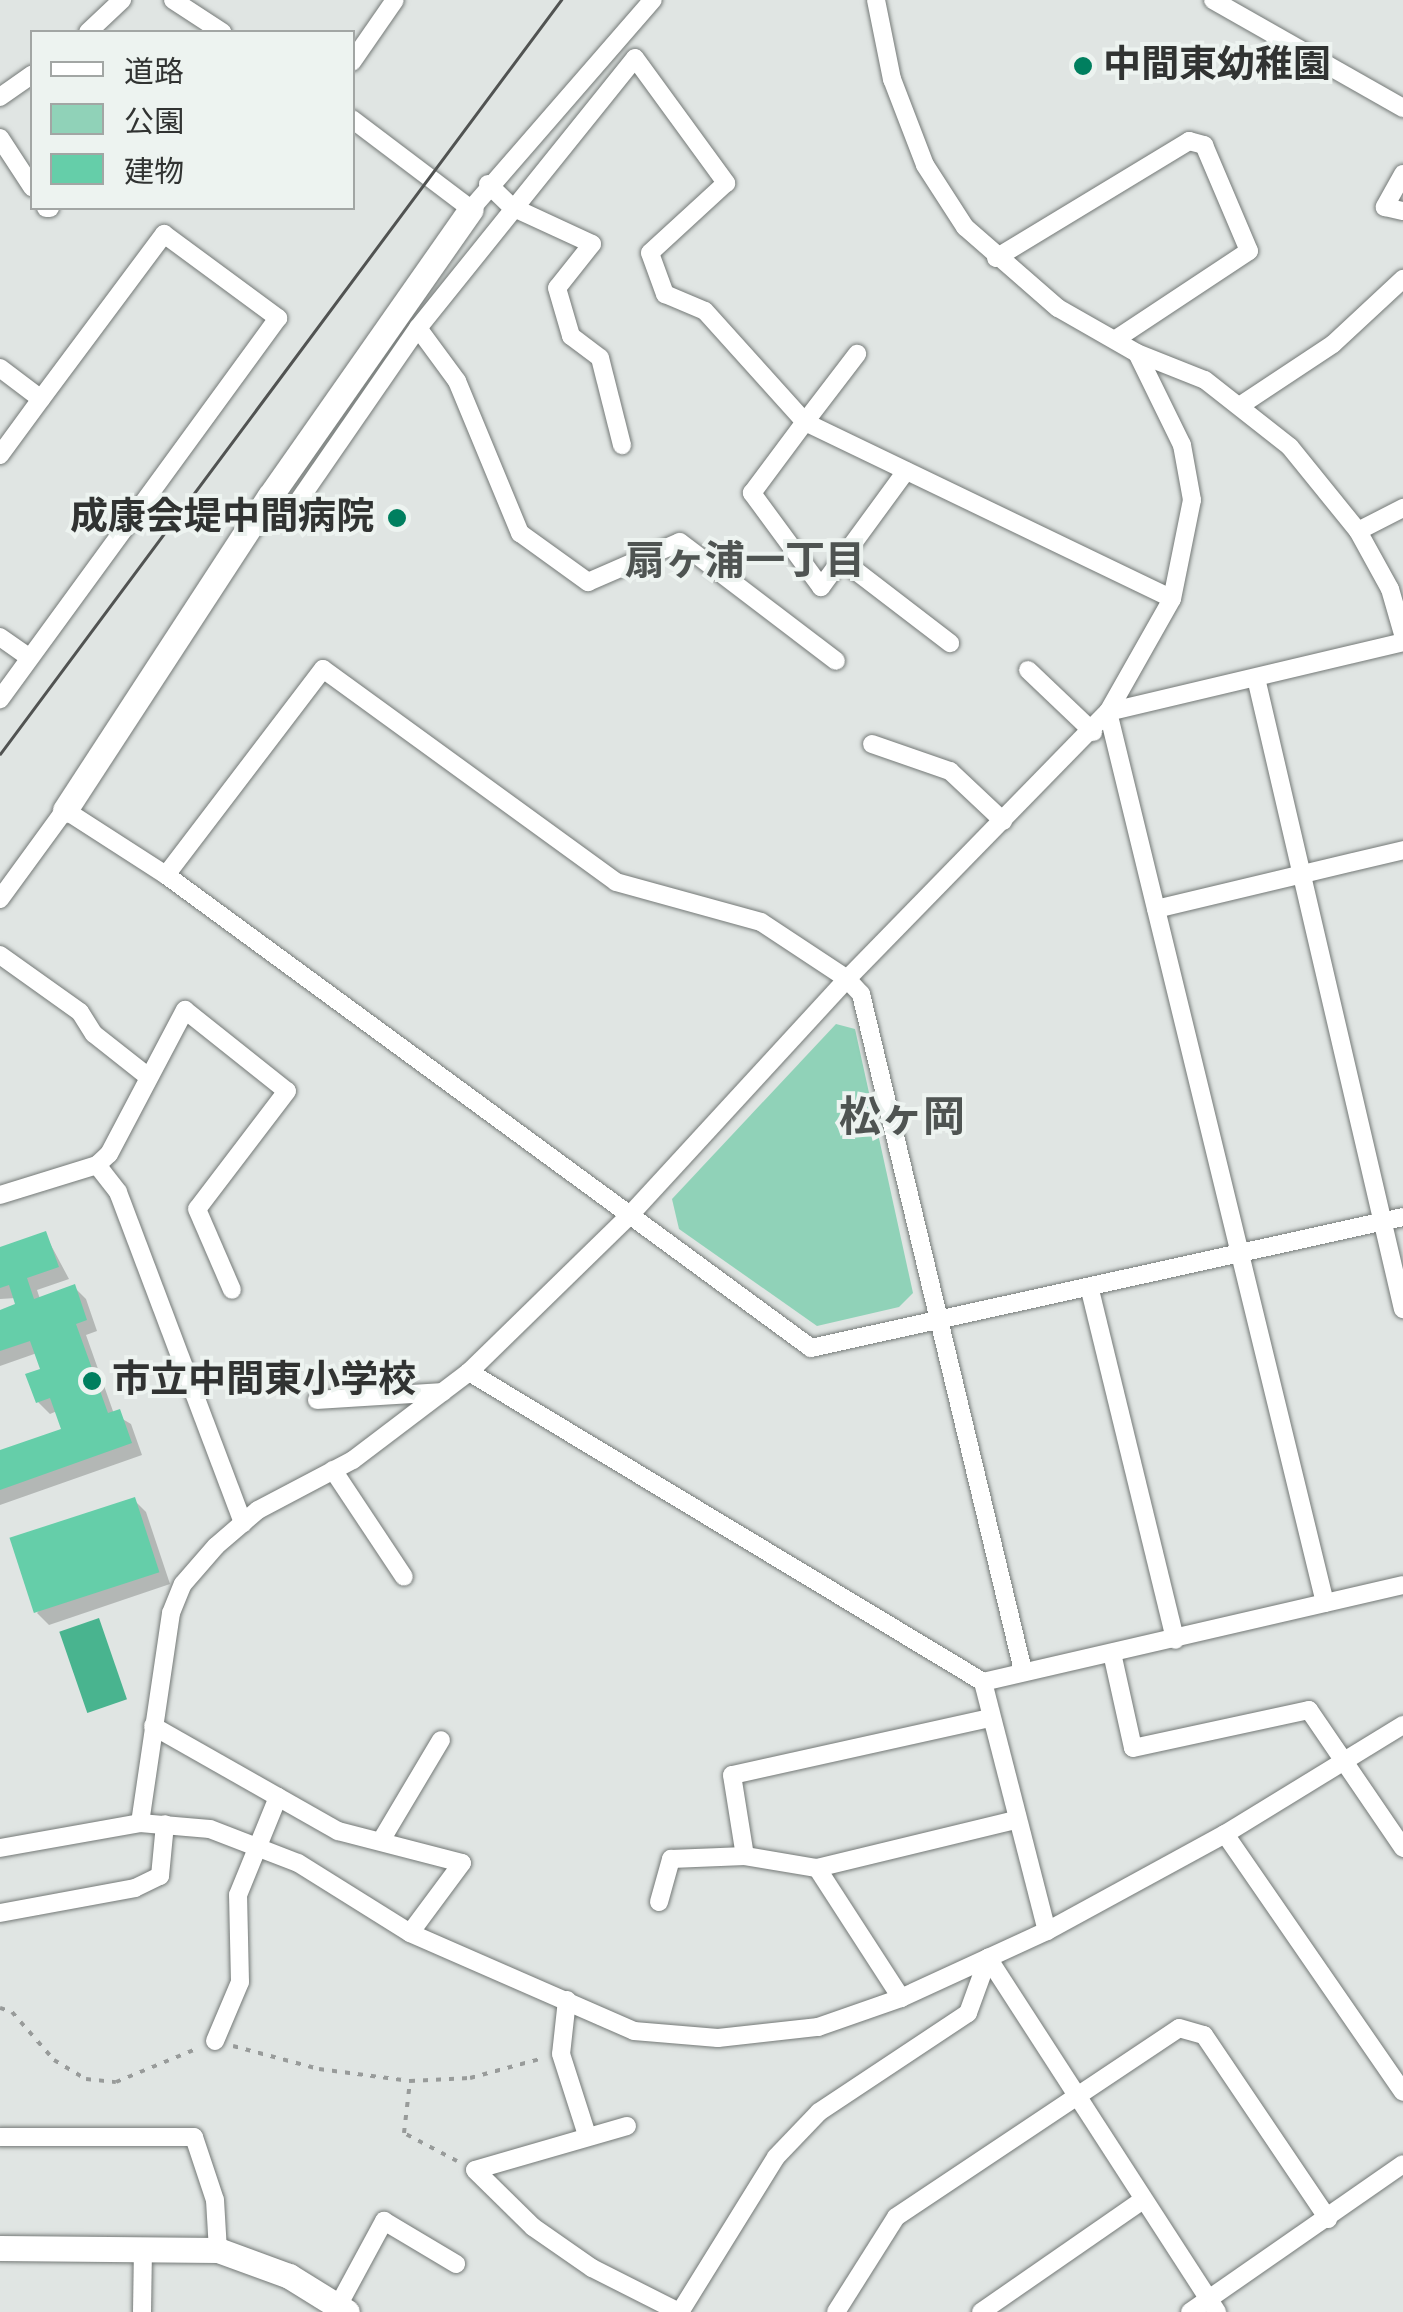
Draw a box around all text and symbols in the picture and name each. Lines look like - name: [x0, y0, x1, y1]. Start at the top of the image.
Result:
- legend: [30, 30, 355, 210]
- place label: 中間東幼稚園: [1103, 43, 1331, 89]
- text: 道路: [124, 55, 184, 91]
- marker: 中間東幼稚園: [1072, 55, 1094, 77]
- text: 公園: [124, 105, 184, 141]
- text: 建物: [124, 155, 184, 191]
- place label: 成康会堤中間病院: [70, 495, 374, 541]
- marker: 成康会堤中間病院: [384, 505, 410, 531]
- district label: 扇ヶ浦一丁目: [625, 538, 865, 586]
- district label: 松ヶ岡: [839, 1094, 965, 1144]
- place label: 市立中間東小学校: [112, 1358, 416, 1404]
- marker: 市立中間東小学校: [81, 1370, 103, 1392]

